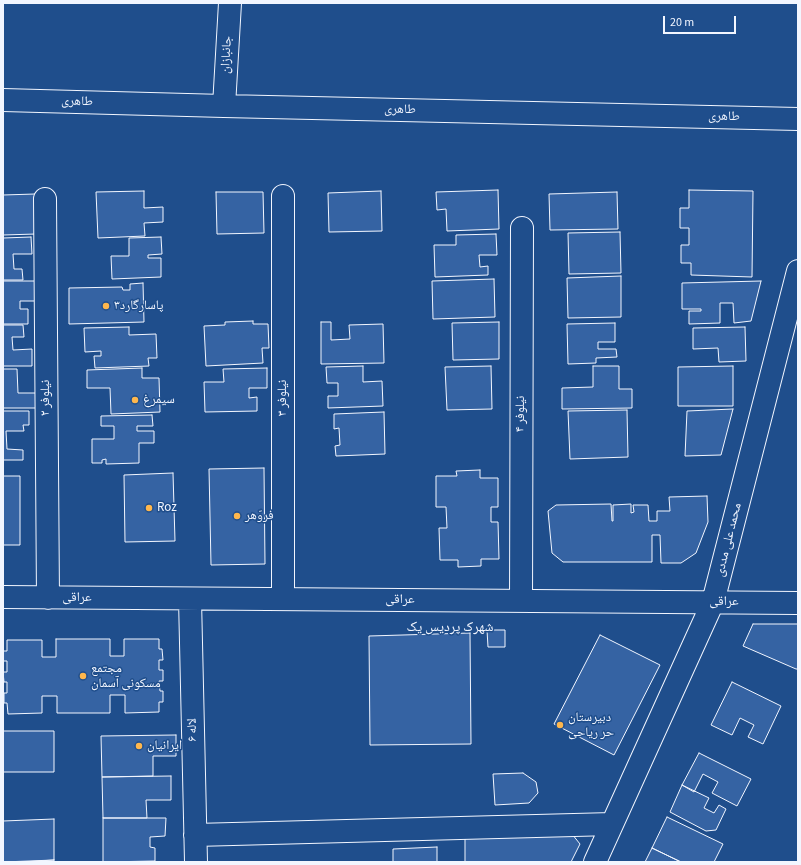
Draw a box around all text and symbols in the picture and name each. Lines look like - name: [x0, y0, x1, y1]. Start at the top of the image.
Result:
- scale bar: [665, 8, 738, 34]
- text: 20 m: [670, 14, 694, 31]
- street label: جانبازان: [218, 36, 236, 74]
- street label: طاهری: [61, 94, 93, 110]
- street label: طاهری: [384, 102, 416, 118]
- street label: طاهری: [708, 109, 740, 125]
- place label: پاسارگارد۳: [114, 298, 164, 314]
- marker: پاسارگارد۳: [101, 301, 111, 311]
- street label: نیلوفر ۲: [38, 380, 54, 416]
- street label: نیلوفر ۳: [275, 380, 291, 416]
- place label: سیمرغ: [143, 392, 175, 408]
- marker: سیمرغ: [130, 395, 140, 405]
- street label: نیلوفر ۴: [513, 396, 529, 432]
- place label: Roz: [157, 500, 177, 516]
- street label: محمد علی مددی: [712, 501, 746, 579]
- marker: Roz: [144, 503, 154, 513]
- place label: فروّهر: [245, 508, 274, 524]
- marker: فروّهر: [232, 511, 242, 521]
- street label: عراقی: [62, 590, 92, 606]
- street label: عراقی: [385, 592, 415, 608]
- street label: عراقی: [709, 594, 739, 610]
- district label: شهرک پردیس یک: [407, 620, 493, 636]
- place label: مجتمع مسکونی آسمان: [91, 661, 161, 692]
- marker: مجتمع مسکونی آسمان: [78, 671, 88, 681]
- place label: دبیرستان حر ریاحی: [568, 710, 614, 741]
- street label: لاله ۶: [185, 718, 201, 742]
- marker: دبیرستان حر ریاحی: [555, 720, 565, 730]
- place label: ایرانیان: [147, 738, 182, 754]
- marker: ایرانیان: [134, 741, 144, 751]

